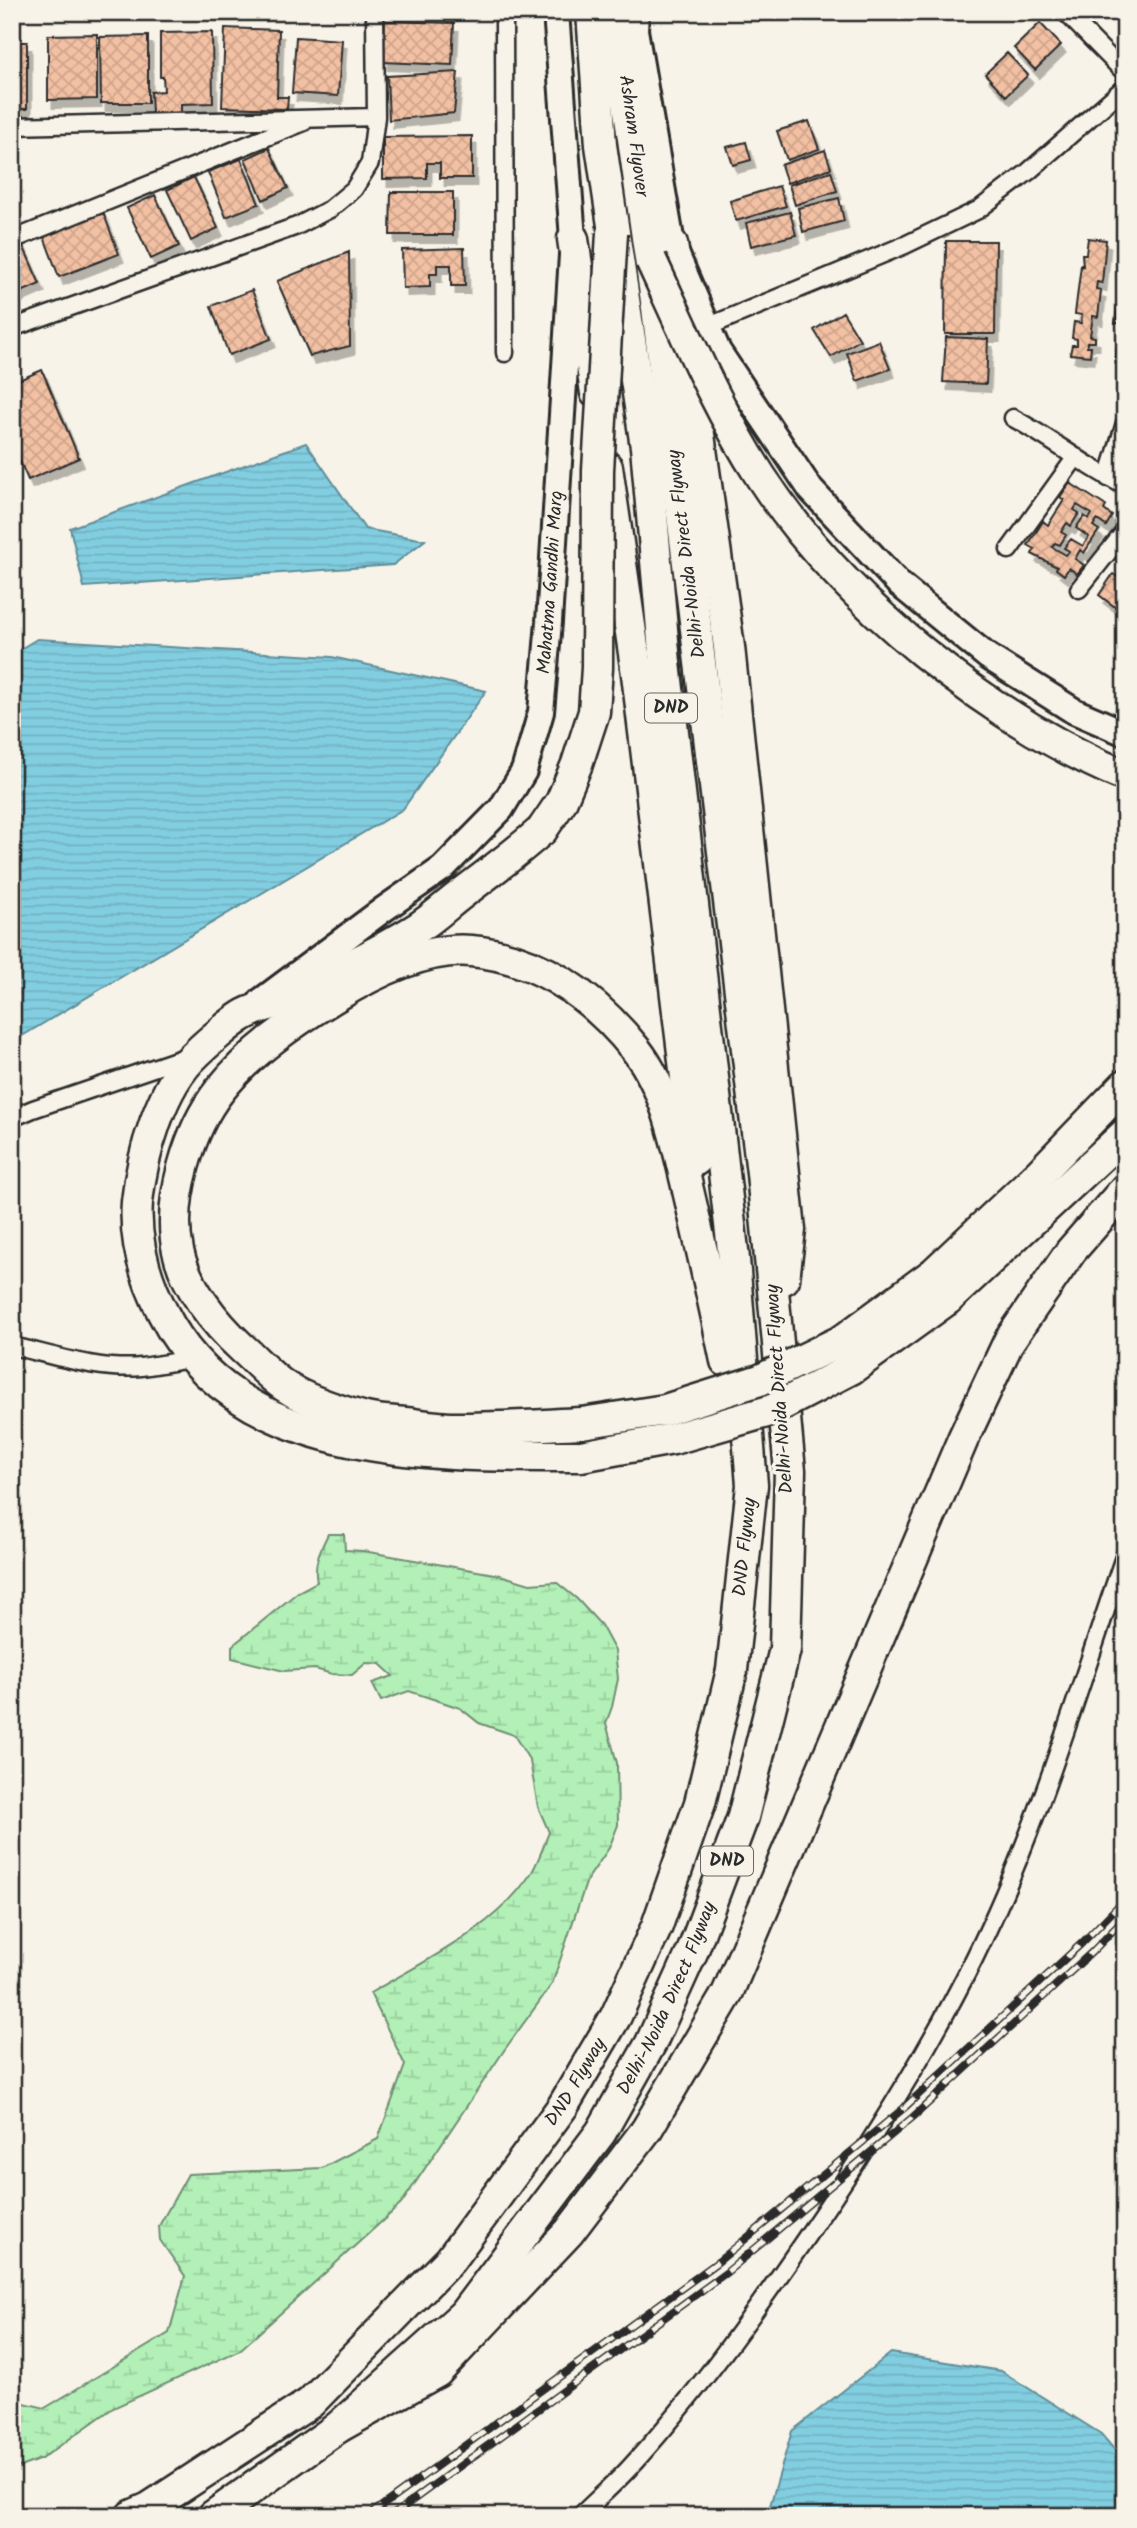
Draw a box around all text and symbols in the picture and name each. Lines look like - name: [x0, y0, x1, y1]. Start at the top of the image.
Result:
- street label: Ashram Flyover: [610, 73, 657, 201]
- street label: Delhi-Noida Direct Flyway: [659, 447, 715, 660]
- street label: Mahatma Gandhi Marg: [529, 490, 572, 675]
- road number: DND: [645, 694, 697, 722]
- street label: Delhi-Noida Direct Flyway: [758, 1282, 802, 1495]
- street label: DND Flyway: [725, 1495, 766, 1598]
- road number: DND: [701, 1846, 753, 1875]
- street label: Delhi-Noida Direct Flyway: [610, 1896, 725, 2101]
- street label: DND Flyway: [538, 2031, 615, 2133]

